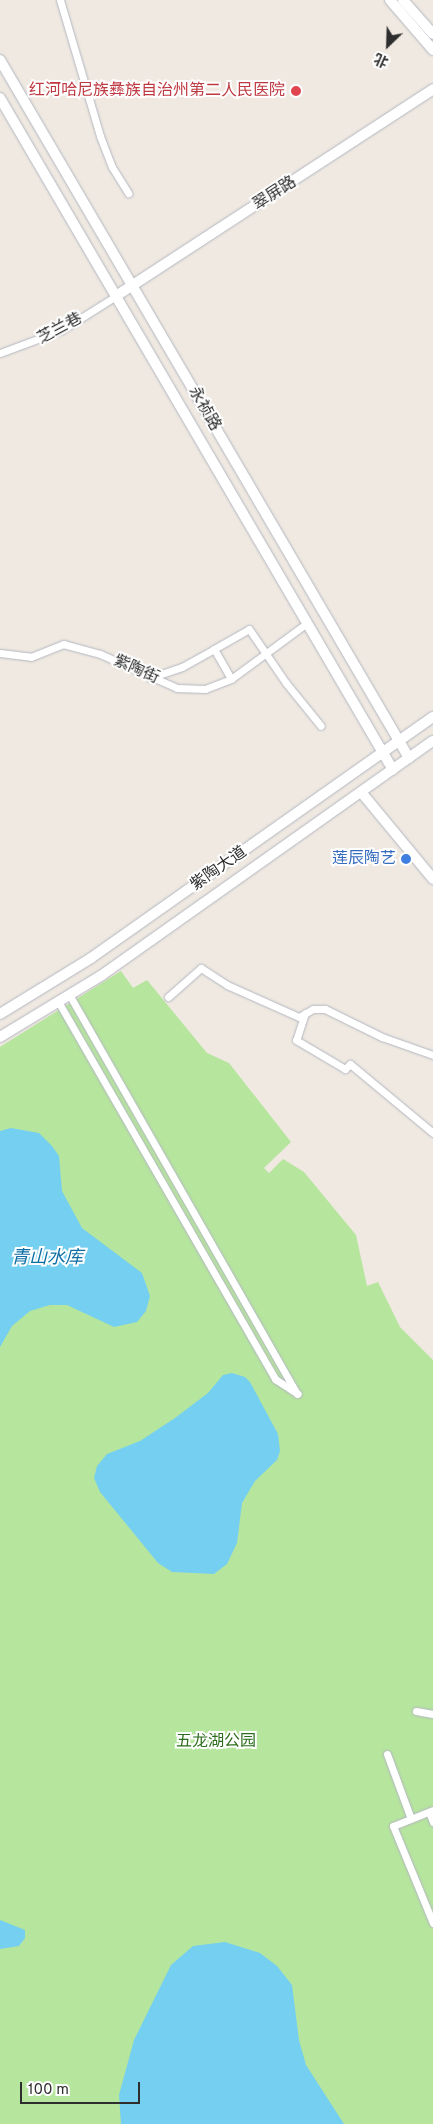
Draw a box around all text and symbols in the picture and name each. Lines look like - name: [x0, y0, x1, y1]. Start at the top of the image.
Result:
- north arrow: [363, 20, 413, 70]
- text: 北: [372, 49, 392, 70]
- place label: 红河哈尼族彝族自治州第二人民医院: [29, 81, 285, 101]
- marker: 红河哈尼族彝族自治州第二人民医院: [289, 84, 303, 98]
- street label: 翠屏路: [250, 173, 300, 215]
- street label: 芝兰巷: [34, 309, 86, 349]
- street label: 永祯路: [184, 383, 224, 435]
- street label: 紫陶街: [110, 651, 162, 689]
- street label: 紫陶大道: [187, 843, 251, 895]
- place label: 莲辰陶艺: [332, 849, 396, 869]
- marker: 莲辰陶艺: [400, 853, 412, 865]
- water label: 青山水库: [11, 1248, 83, 1270]
- park label: 五龙湖公园: [176, 1732, 256, 1752]
- scale bar: [22, 2072, 142, 2104]
- text: 100 m: [28, 2081, 69, 2100]

